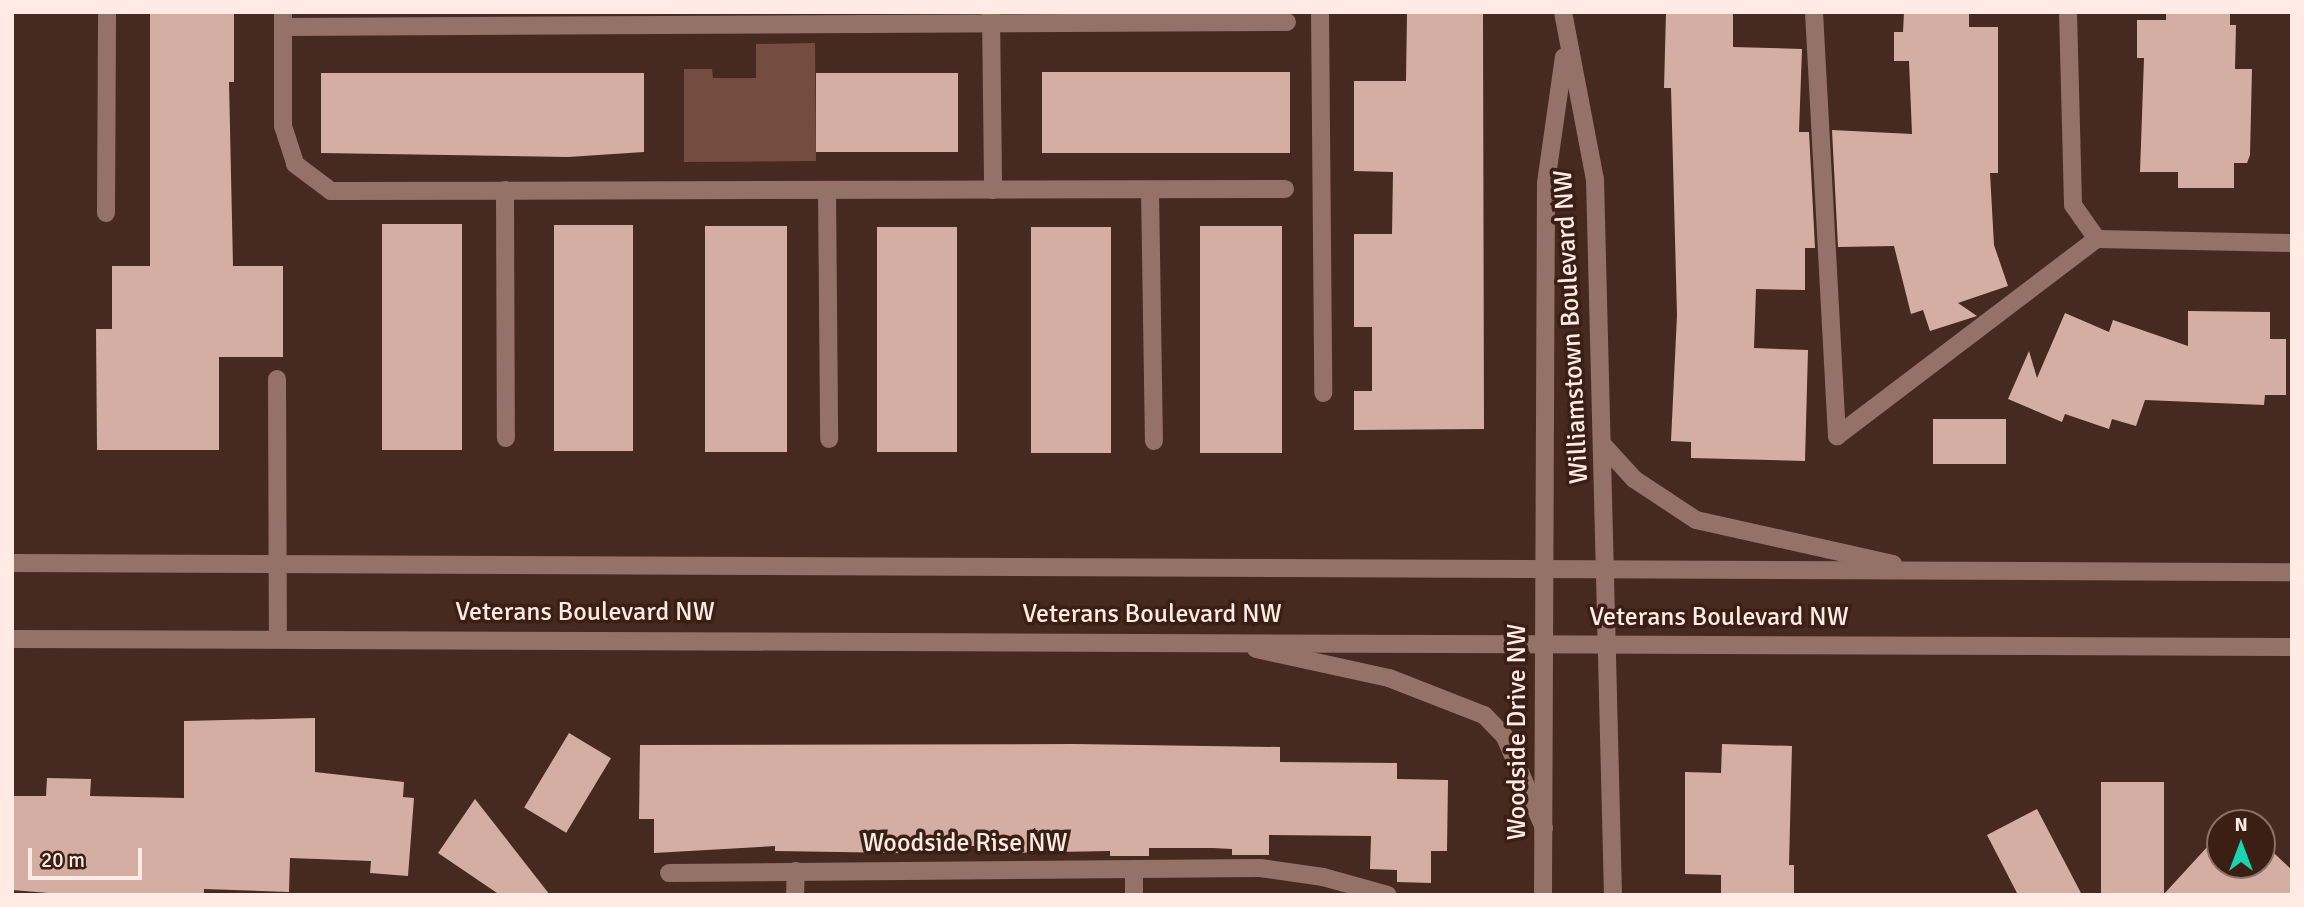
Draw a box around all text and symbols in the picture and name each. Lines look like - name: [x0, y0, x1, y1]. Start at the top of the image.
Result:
- street label: Williamstown Boulevard NW: [1548, 169, 1596, 485]
- street label: Veterans Boulevard NW: [455, 597, 715, 629]
- street label: Veterans Boulevard NW: [1022, 599, 1282, 631]
- street label: Veterans Boulevard NW: [1589, 602, 1849, 634]
- street label: Woodside Drive NW: [1502, 624, 1534, 840]
- north arrow: [2206, 809, 2276, 879]
- text: N: [2234, 813, 2248, 837]
- street label: Woodside Rise NW: [862, 828, 1068, 860]
- scale bar: [32, 834, 145, 878]
- text: 20 m: [41, 847, 85, 873]

